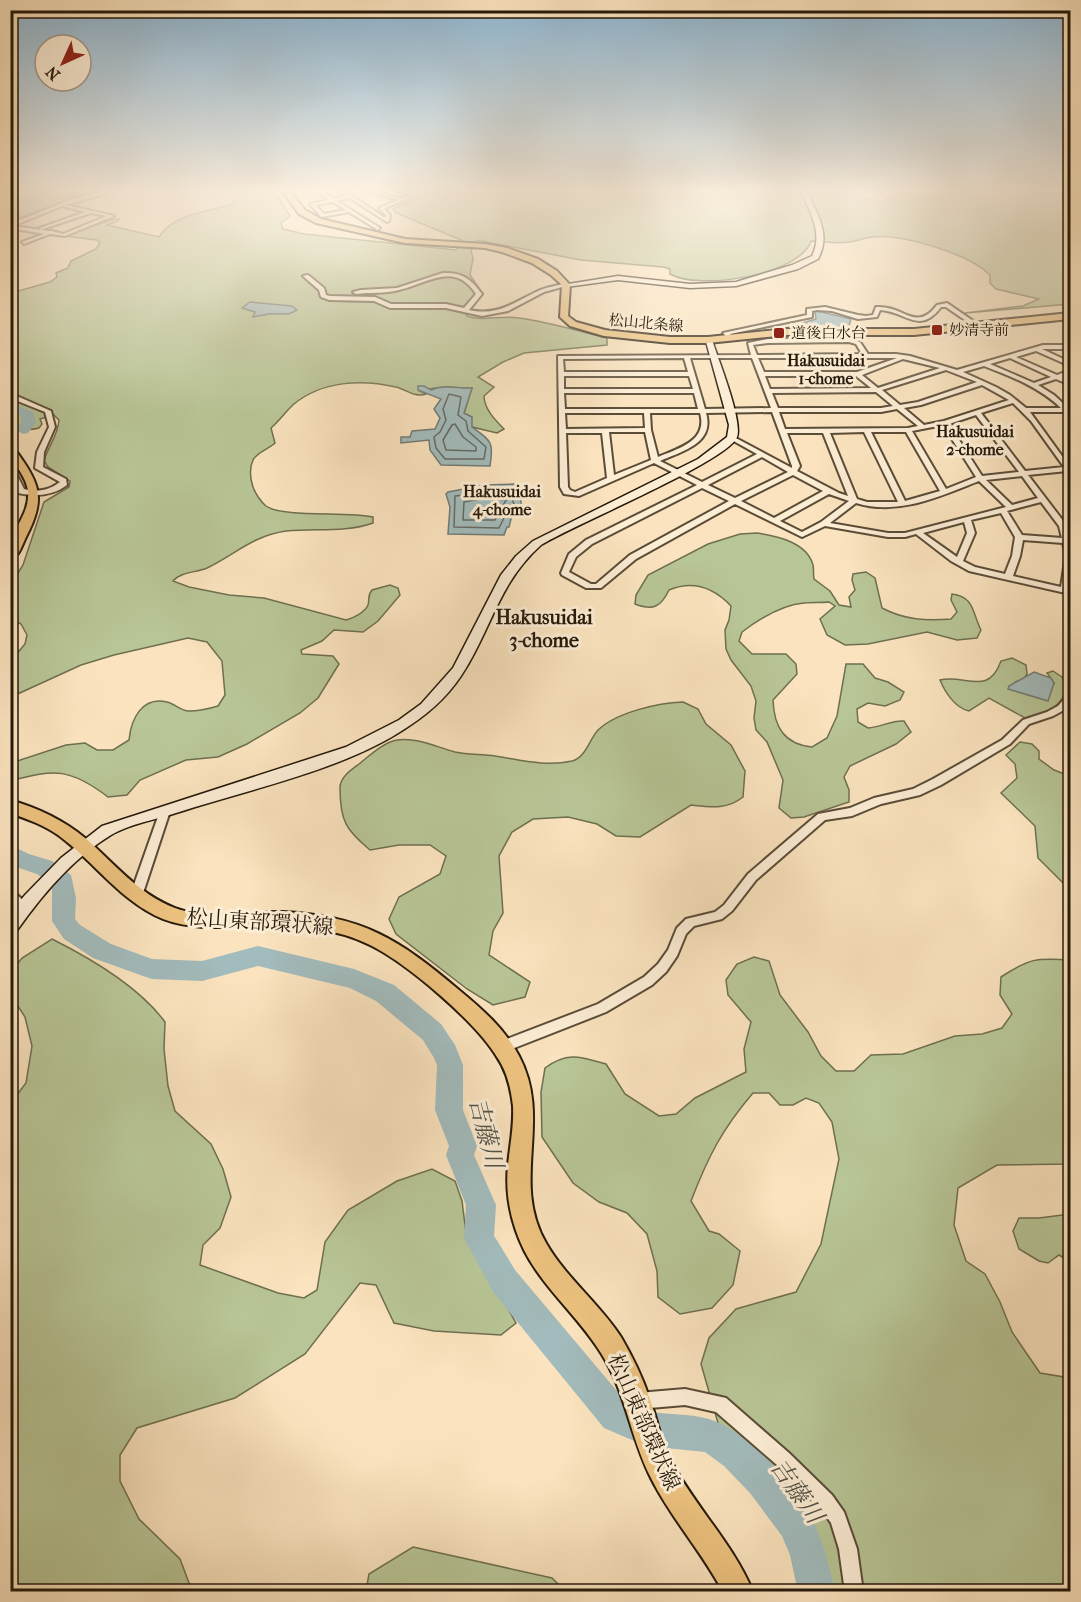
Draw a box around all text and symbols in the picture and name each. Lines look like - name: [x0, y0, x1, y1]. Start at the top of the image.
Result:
- north arrow: [33, 33, 93, 93]
- text: N: [41, 62, 64, 84]
- street label: 松山北条線: [608, 311, 684, 335]
- place label: 妙清寺前: [949, 321, 1009, 339]
- marker: 妙清寺前: [930, 323, 944, 337]
- place label: 道後白水台: [791, 324, 866, 342]
- marker: 道後白水台: [772, 326, 786, 340]
- district label: Hakusuidai 1-chome: [787, 351, 865, 388]
- district label: Hakusuidai 2-chome: [936, 422, 1014, 459]
- district label: Hakusuidai 4-chome: [463, 482, 541, 520]
- district label: Hakusuidai 3-chome: [495, 606, 594, 652]
- street label: 松山東部環状線: [186, 905, 334, 939]
- water label: 吉藤川: [464, 1095, 509, 1174]
- street label: 松山東部環状線: [603, 1350, 685, 1494]
- water label: 吉藤川: [765, 1453, 831, 1531]

